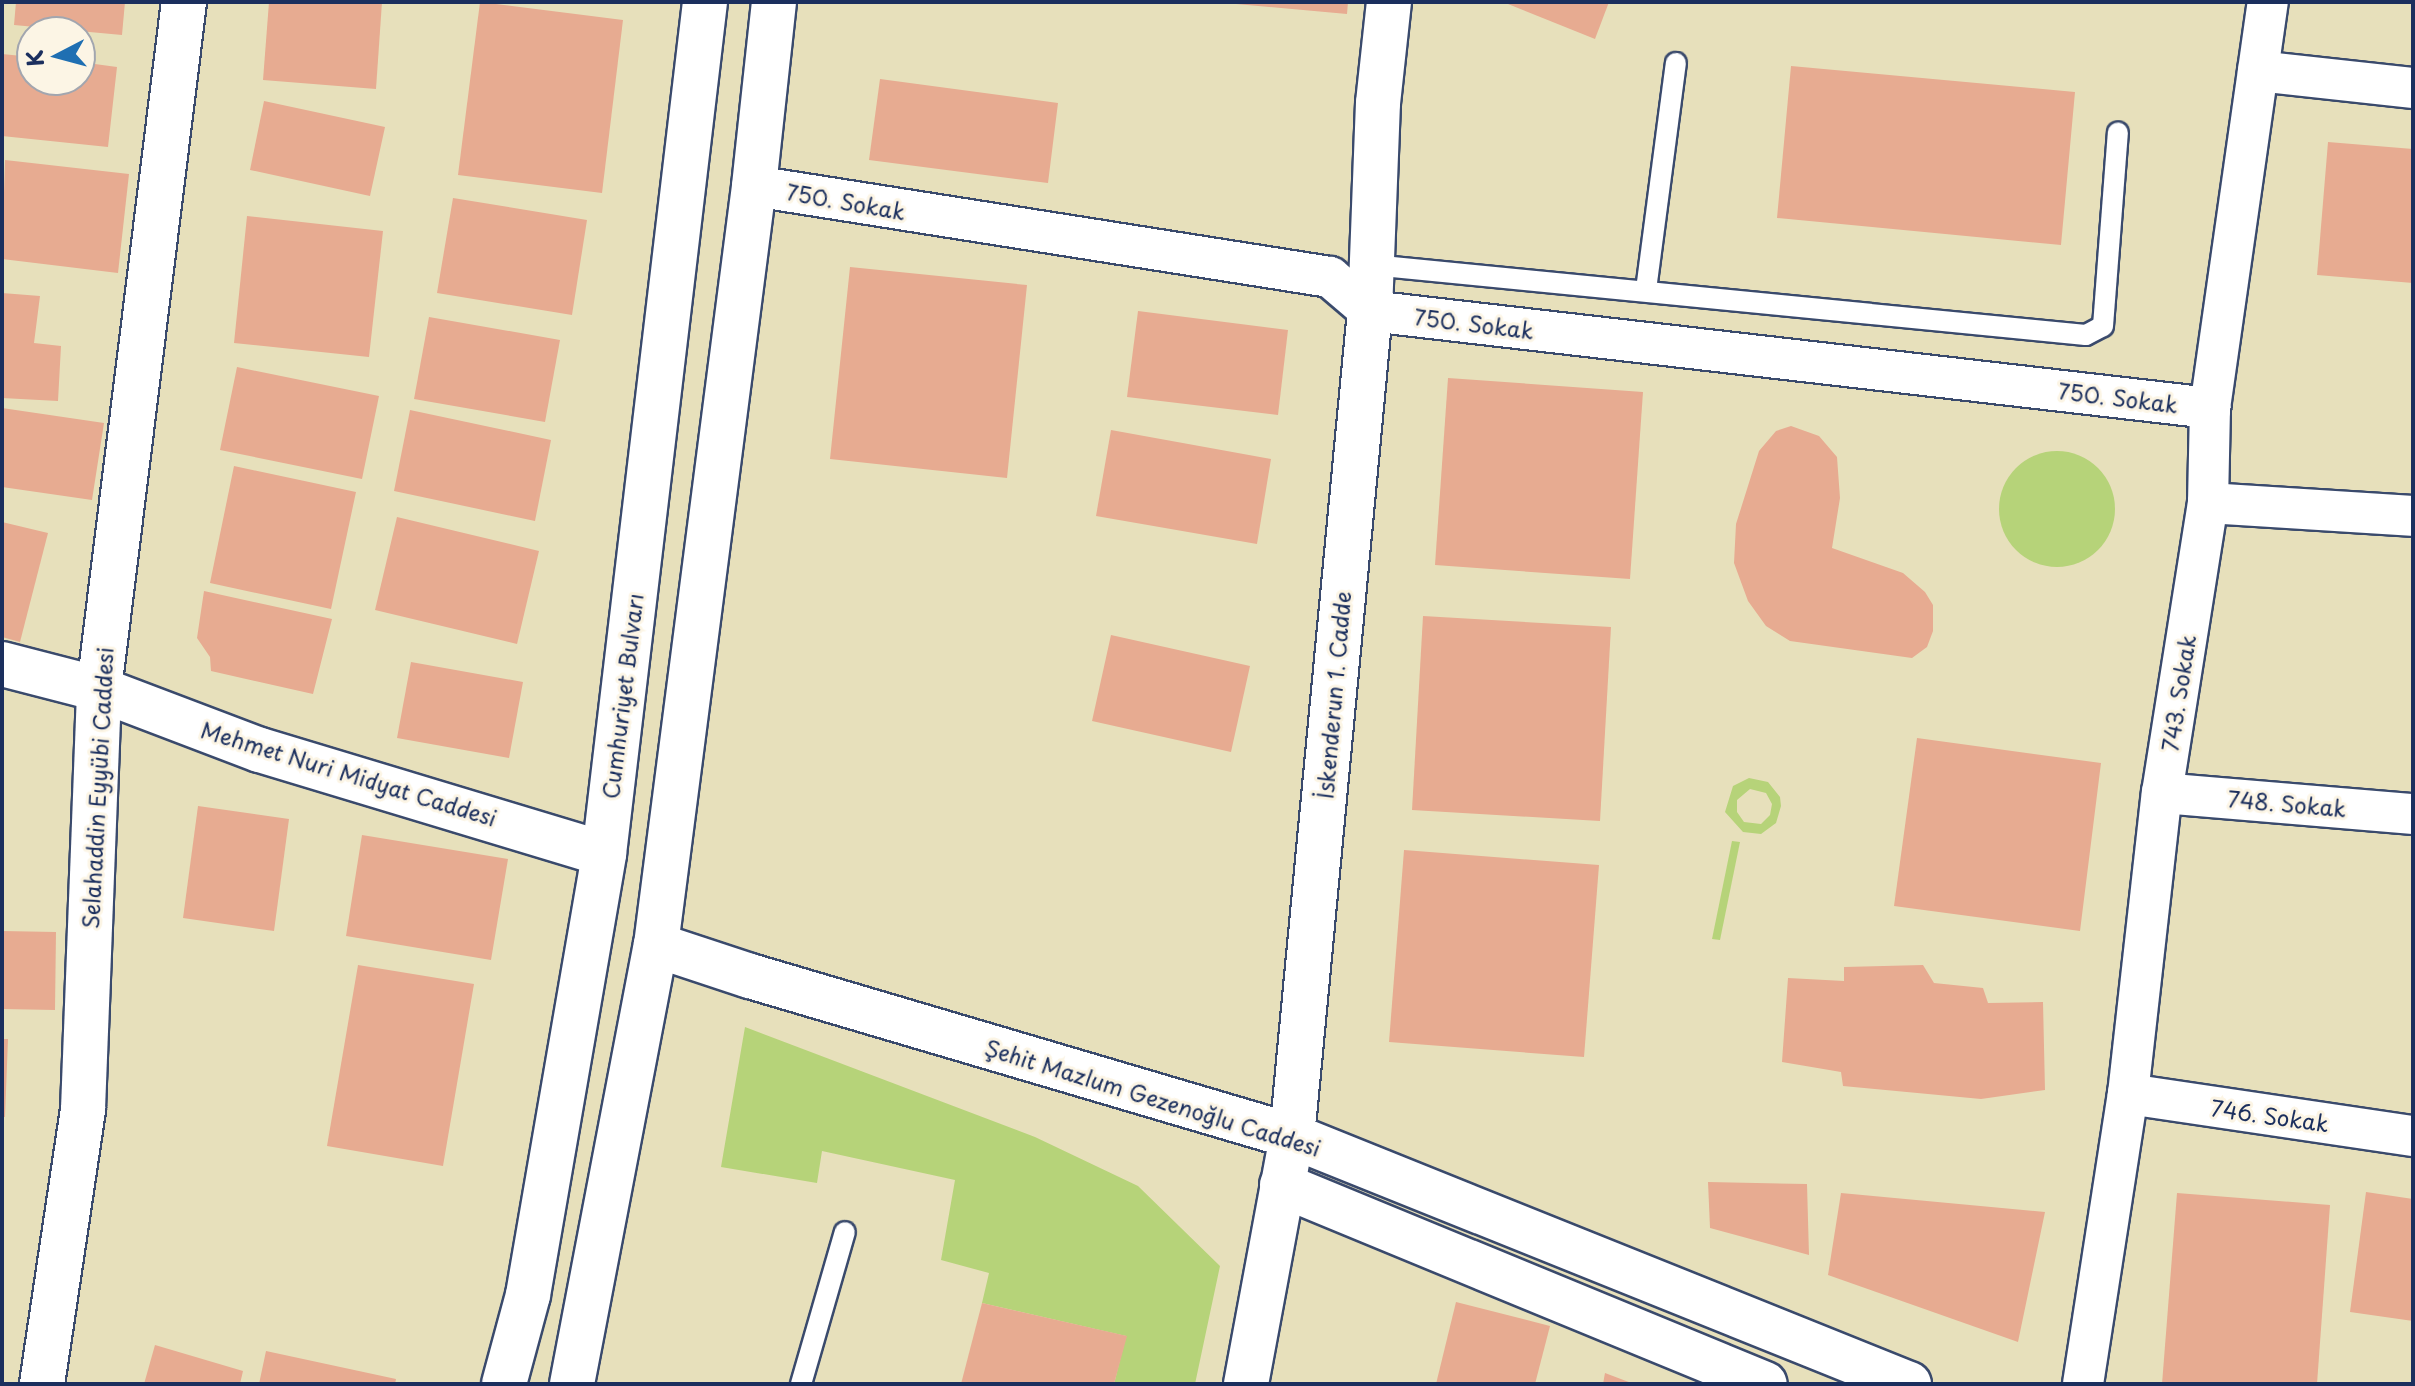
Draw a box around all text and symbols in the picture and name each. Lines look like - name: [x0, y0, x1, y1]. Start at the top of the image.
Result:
- north arrow: [16, 16, 96, 96]
- text: K: [16, 49, 51, 68]
- street label: 750. Sokak: [784, 178, 908, 224]
- street label: 750. Sokak: [1413, 303, 1535, 343]
- street label: 750. Sokak: [2057, 377, 2179, 417]
- street label: İskenderun 1. Cadde: [1311, 589, 1355, 801]
- street label: Cumhuriyet Bulvarı: [596, 591, 648, 801]
- street label: 743. Sokak: [2156, 632, 2200, 754]
- street label: Selahaddin Eyyübi Caddesi: [76, 647, 118, 929]
- street label: Mehmet Nuri Midyat Caddesi: [197, 715, 501, 831]
- street label: 748. Sokak: [2226, 785, 2348, 821]
- street label: Şehit Mazlum Gezenoğlu Caddesi: [982, 1033, 1324, 1161]
- street label: 746. Sokak: [2208, 1094, 2332, 1136]

